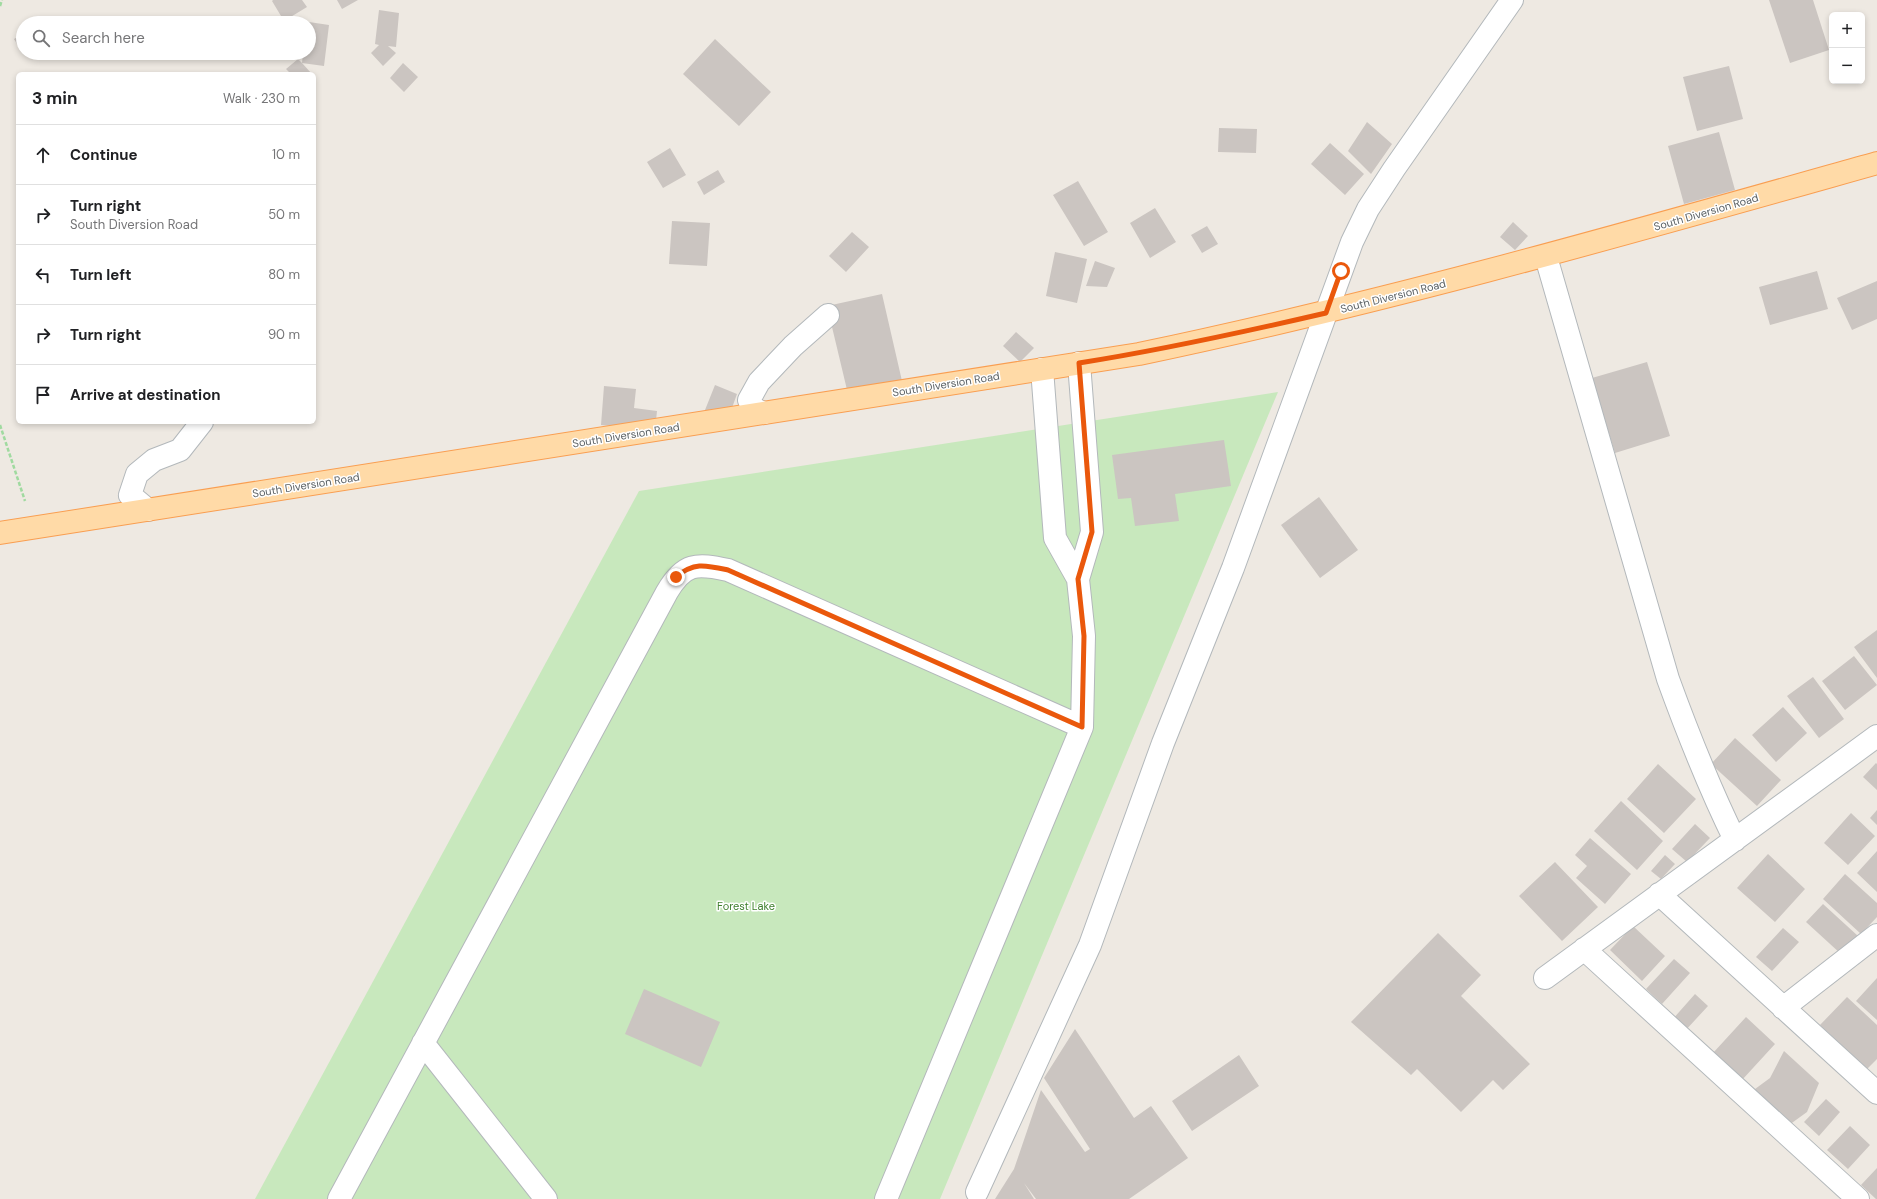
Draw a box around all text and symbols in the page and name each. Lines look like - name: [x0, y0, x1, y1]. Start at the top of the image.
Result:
- map controls: [1829, 12, 1865, 84]
- button: +: [1829, 12, 1865, 48]
- search box: [16, 16, 316, 60]
- icon: search: [30, 27, 52, 49]
- text: Search here: [62, 28, 145, 48]
- button: −: [1829, 48, 1865, 84]
- text: 3 min: [32, 87, 77, 109]
- text: Walk · 230 m: [223, 90, 300, 107]
- icon: ahead: [32, 144, 54, 166]
- text: Continue: [70, 145, 138, 165]
- text: 10 m: [272, 146, 300, 163]
- street label: South Diversion Road: [1652, 190, 1760, 234]
- text: Turn right: [70, 196, 141, 216]
- icon: right: [32, 204, 54, 226]
- text: 50 m: [268, 206, 300, 223]
- text: South Diversion Road: [70, 216, 198, 233]
- route start: [1332, 262, 1350, 280]
- icon: left: [32, 264, 54, 286]
- text: Turn left: [70, 265, 131, 285]
- text: 80 m: [268, 266, 300, 283]
- street label: South Diversion Road: [1339, 276, 1447, 316]
- icon: right: [32, 324, 54, 346]
- text: Turn right: [70, 325, 141, 345]
- text: 90 m: [268, 326, 300, 343]
- street label: South Diversion Road: [891, 369, 1001, 399]
- icon: arrive: [32, 384, 54, 406]
- text: Arrive at destination: [70, 385, 221, 405]
- street label: South Diversion Road: [571, 420, 681, 450]
- street label: South Diversion Road: [251, 470, 361, 500]
- route end: [667, 568, 685, 586]
- park label: Forest Lake: [717, 899, 775, 913]

